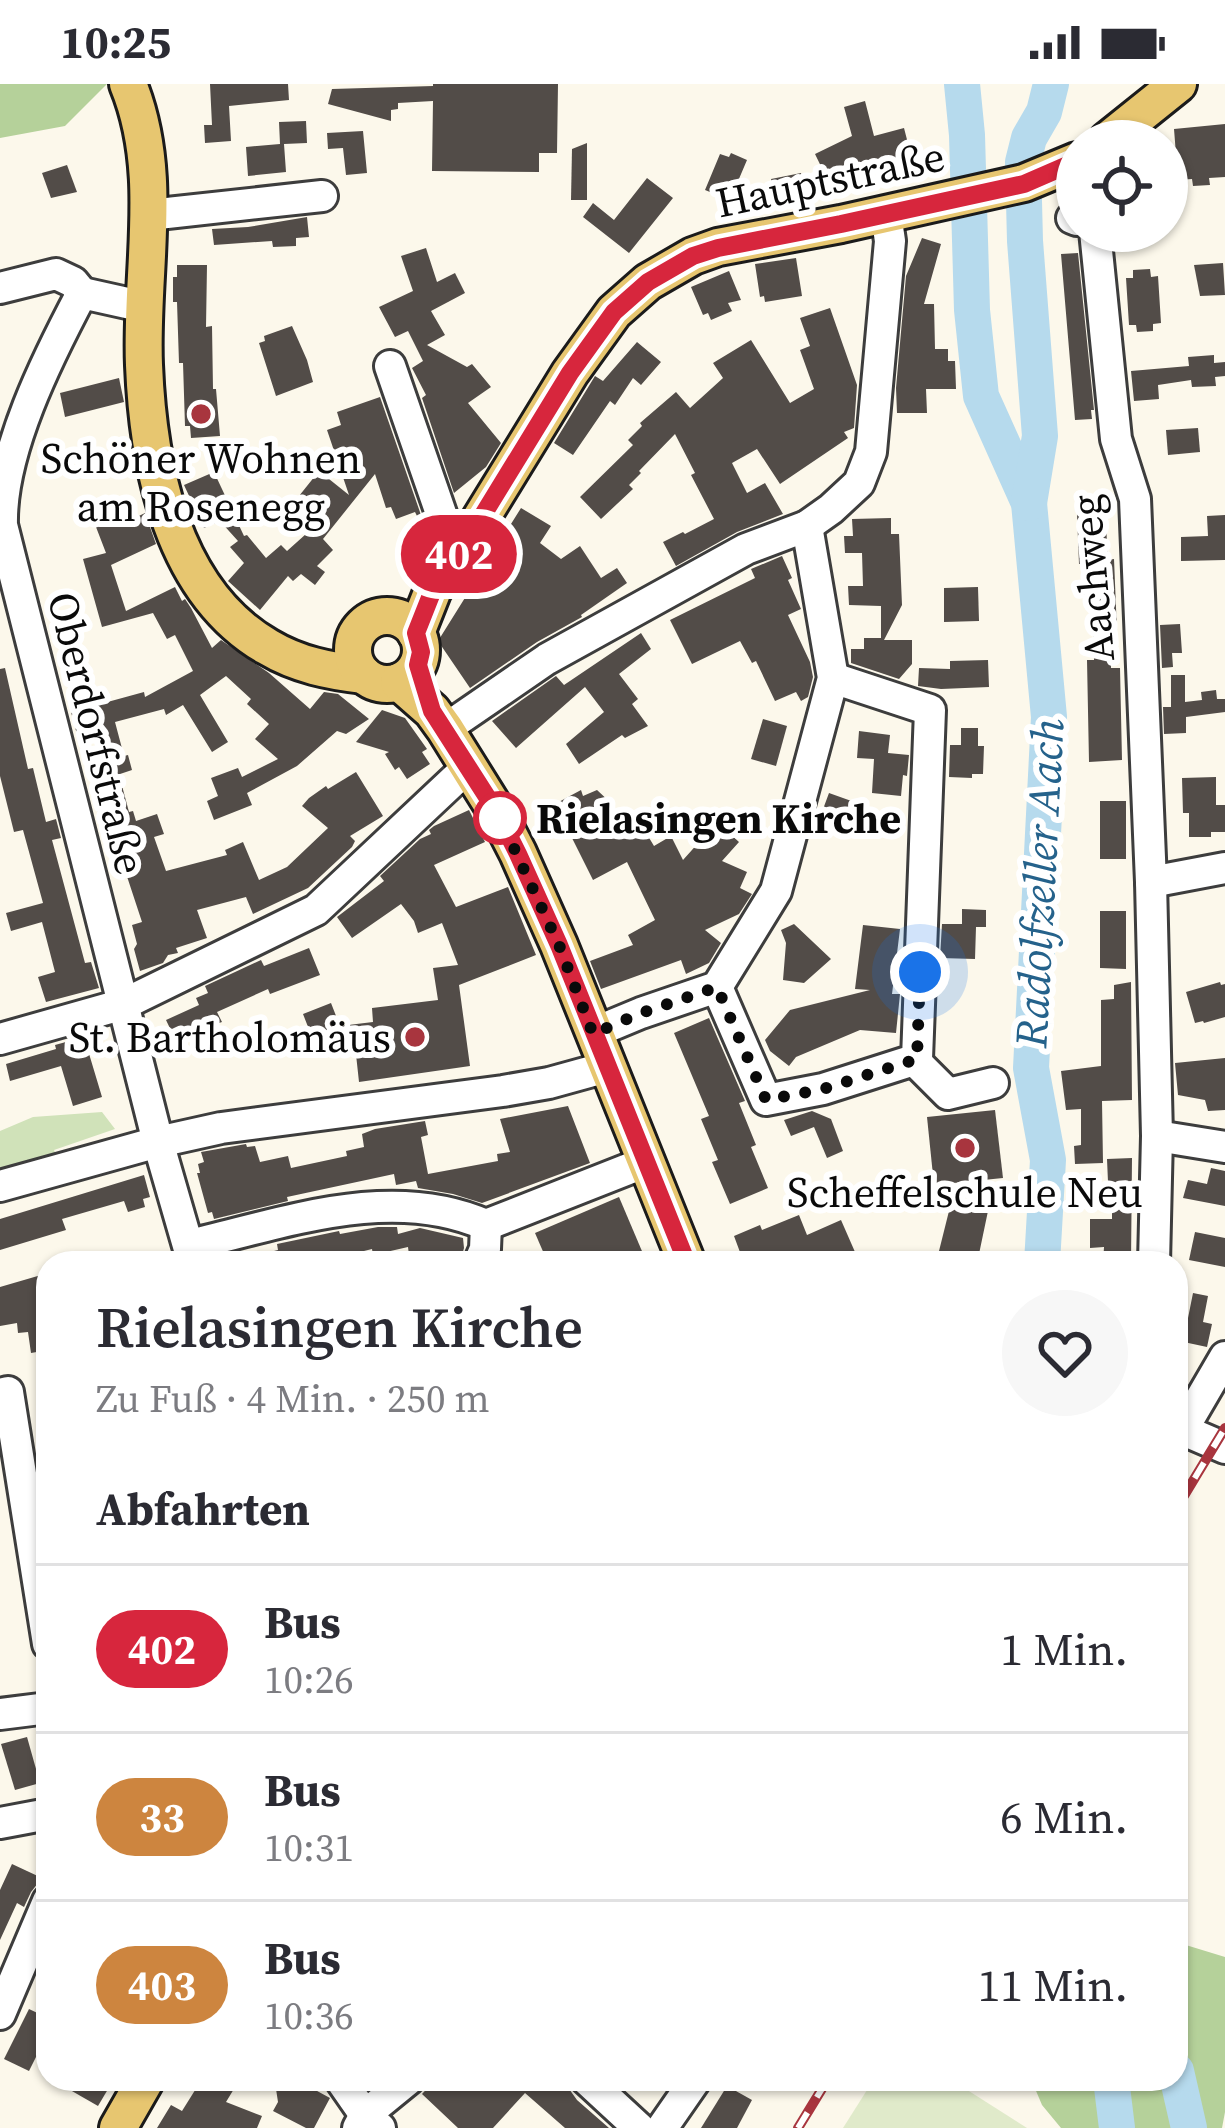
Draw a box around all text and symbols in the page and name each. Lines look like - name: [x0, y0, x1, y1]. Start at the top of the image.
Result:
- text: 10:25: [60, 11, 171, 73]
- map controls: [1056, 120, 1188, 252]
- button: locate: [1056, 120, 1188, 252]
- street label: Hauptstraße: [710, 126, 950, 232]
- marker: Schöner Wohnen am Rosenegg: [188, 401, 214, 427]
- place label: Schöner Wohnen am Rosenegg: [41, 429, 361, 535]
- street label: Aachweg: [1056, 492, 1128, 664]
- line badge: 402: [390, 515, 528, 593]
- text: 402: [425, 525, 493, 583]
- street label: Oberdorfstraße: [34, 586, 160, 880]
- water label: Radolfzeller Aach: [999, 717, 1079, 1050]
- place label: Rielasingen Kirche: [536, 789, 901, 847]
- marker: Rielasingen Kirche: [475, 793, 525, 843]
- your location: [890, 942, 950, 1002]
- place label: St. Bartholomäus: [69, 1008, 391, 1066]
- marker: St. Bartholomäus: [402, 1024, 428, 1050]
- marker: Scheffelschule Neu: [952, 1135, 978, 1161]
- place label: Scheffelschule Neu: [787, 1163, 1143, 1221]
- text: Rielasingen Kirche: [96, 1288, 583, 1366]
- button: heart: [1002, 1290, 1128, 1416]
- text: Zu Fuß · 4 Min. · 250 m: [96, 1372, 490, 1425]
- text: Abfahrten: [96, 1478, 310, 1540]
- text: Bus: [264, 1591, 341, 1653]
- text: 1 Min.: [1000, 1618, 1128, 1680]
- text: 402: [128, 1620, 196, 1678]
- text: 10:26: [264, 1653, 354, 1706]
- text: Bus: [264, 1759, 341, 1821]
- text: 6 Min.: [1000, 1786, 1128, 1848]
- text: 33: [139, 1788, 185, 1846]
- text: 10:31: [264, 1821, 354, 1874]
- text: Bus: [264, 1927, 341, 1989]
- text: 11 Min.: [978, 1954, 1128, 2016]
- text: 403: [128, 1956, 196, 2014]
- text: 10:36: [264, 1989, 354, 2042]

